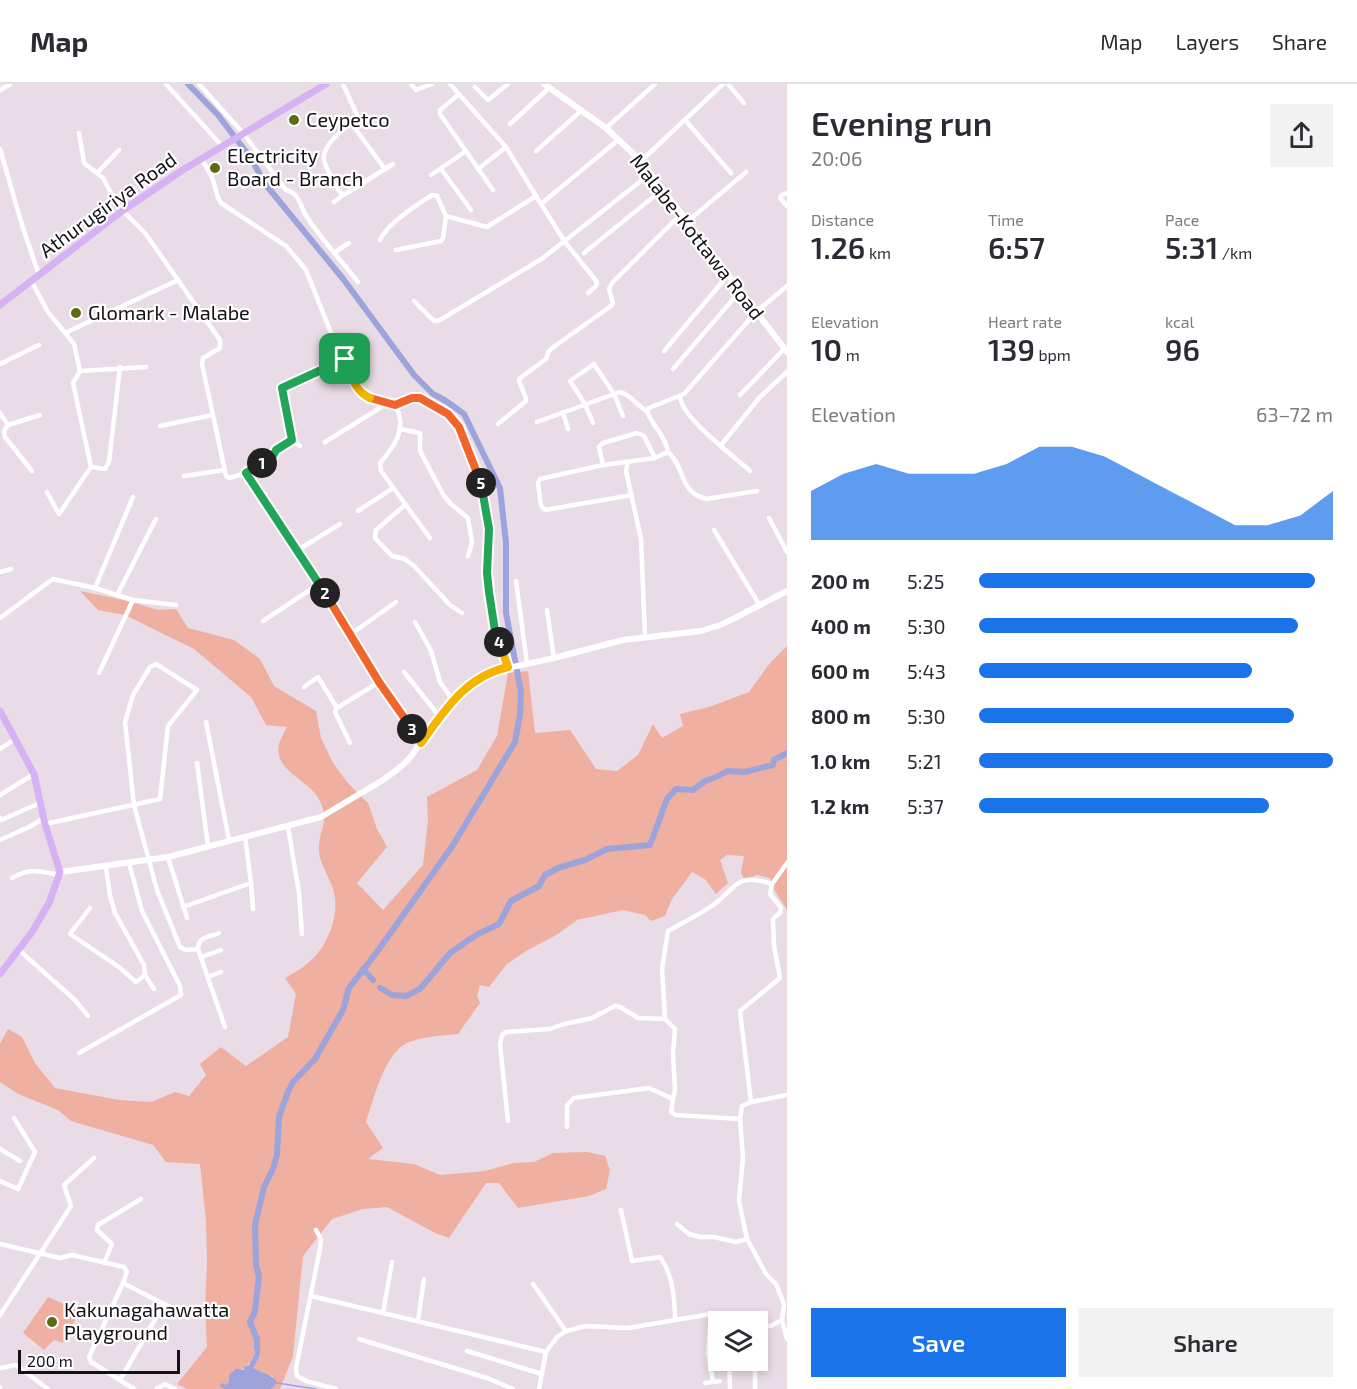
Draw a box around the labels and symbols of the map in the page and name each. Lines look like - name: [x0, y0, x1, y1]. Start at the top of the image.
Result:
- place label: Ceypetco: [306, 107, 390, 131]
- marker: Ceypetco: [287, 113, 301, 127]
- place label: Electricity Board - Branch: [227, 143, 363, 190]
- street label: Athurugiriya Road: [34, 146, 181, 262]
- street label: Malabe-Kottawa Road: [626, 149, 770, 324]
- marker: Electricity Board - Branch: [208, 161, 222, 175]
- place label: Glomark - Malabe: [88, 300, 250, 324]
- marker: Glomark - Malabe: [69, 306, 83, 320]
- pin: [319, 333, 370, 384]
- pin: 1: [247, 448, 277, 478]
- pin: 5: [466, 468, 496, 498]
- pin: 2: [310, 578, 340, 608]
- pin: 4: [484, 627, 514, 657]
- pin: 3: [397, 714, 427, 744]
- place label: Kakunagahawatta Playground: [64, 1297, 229, 1344]
- marker: Kakunagahawatta Playground: [45, 1315, 59, 1329]
- scale bar: [18, 1347, 180, 1374]

